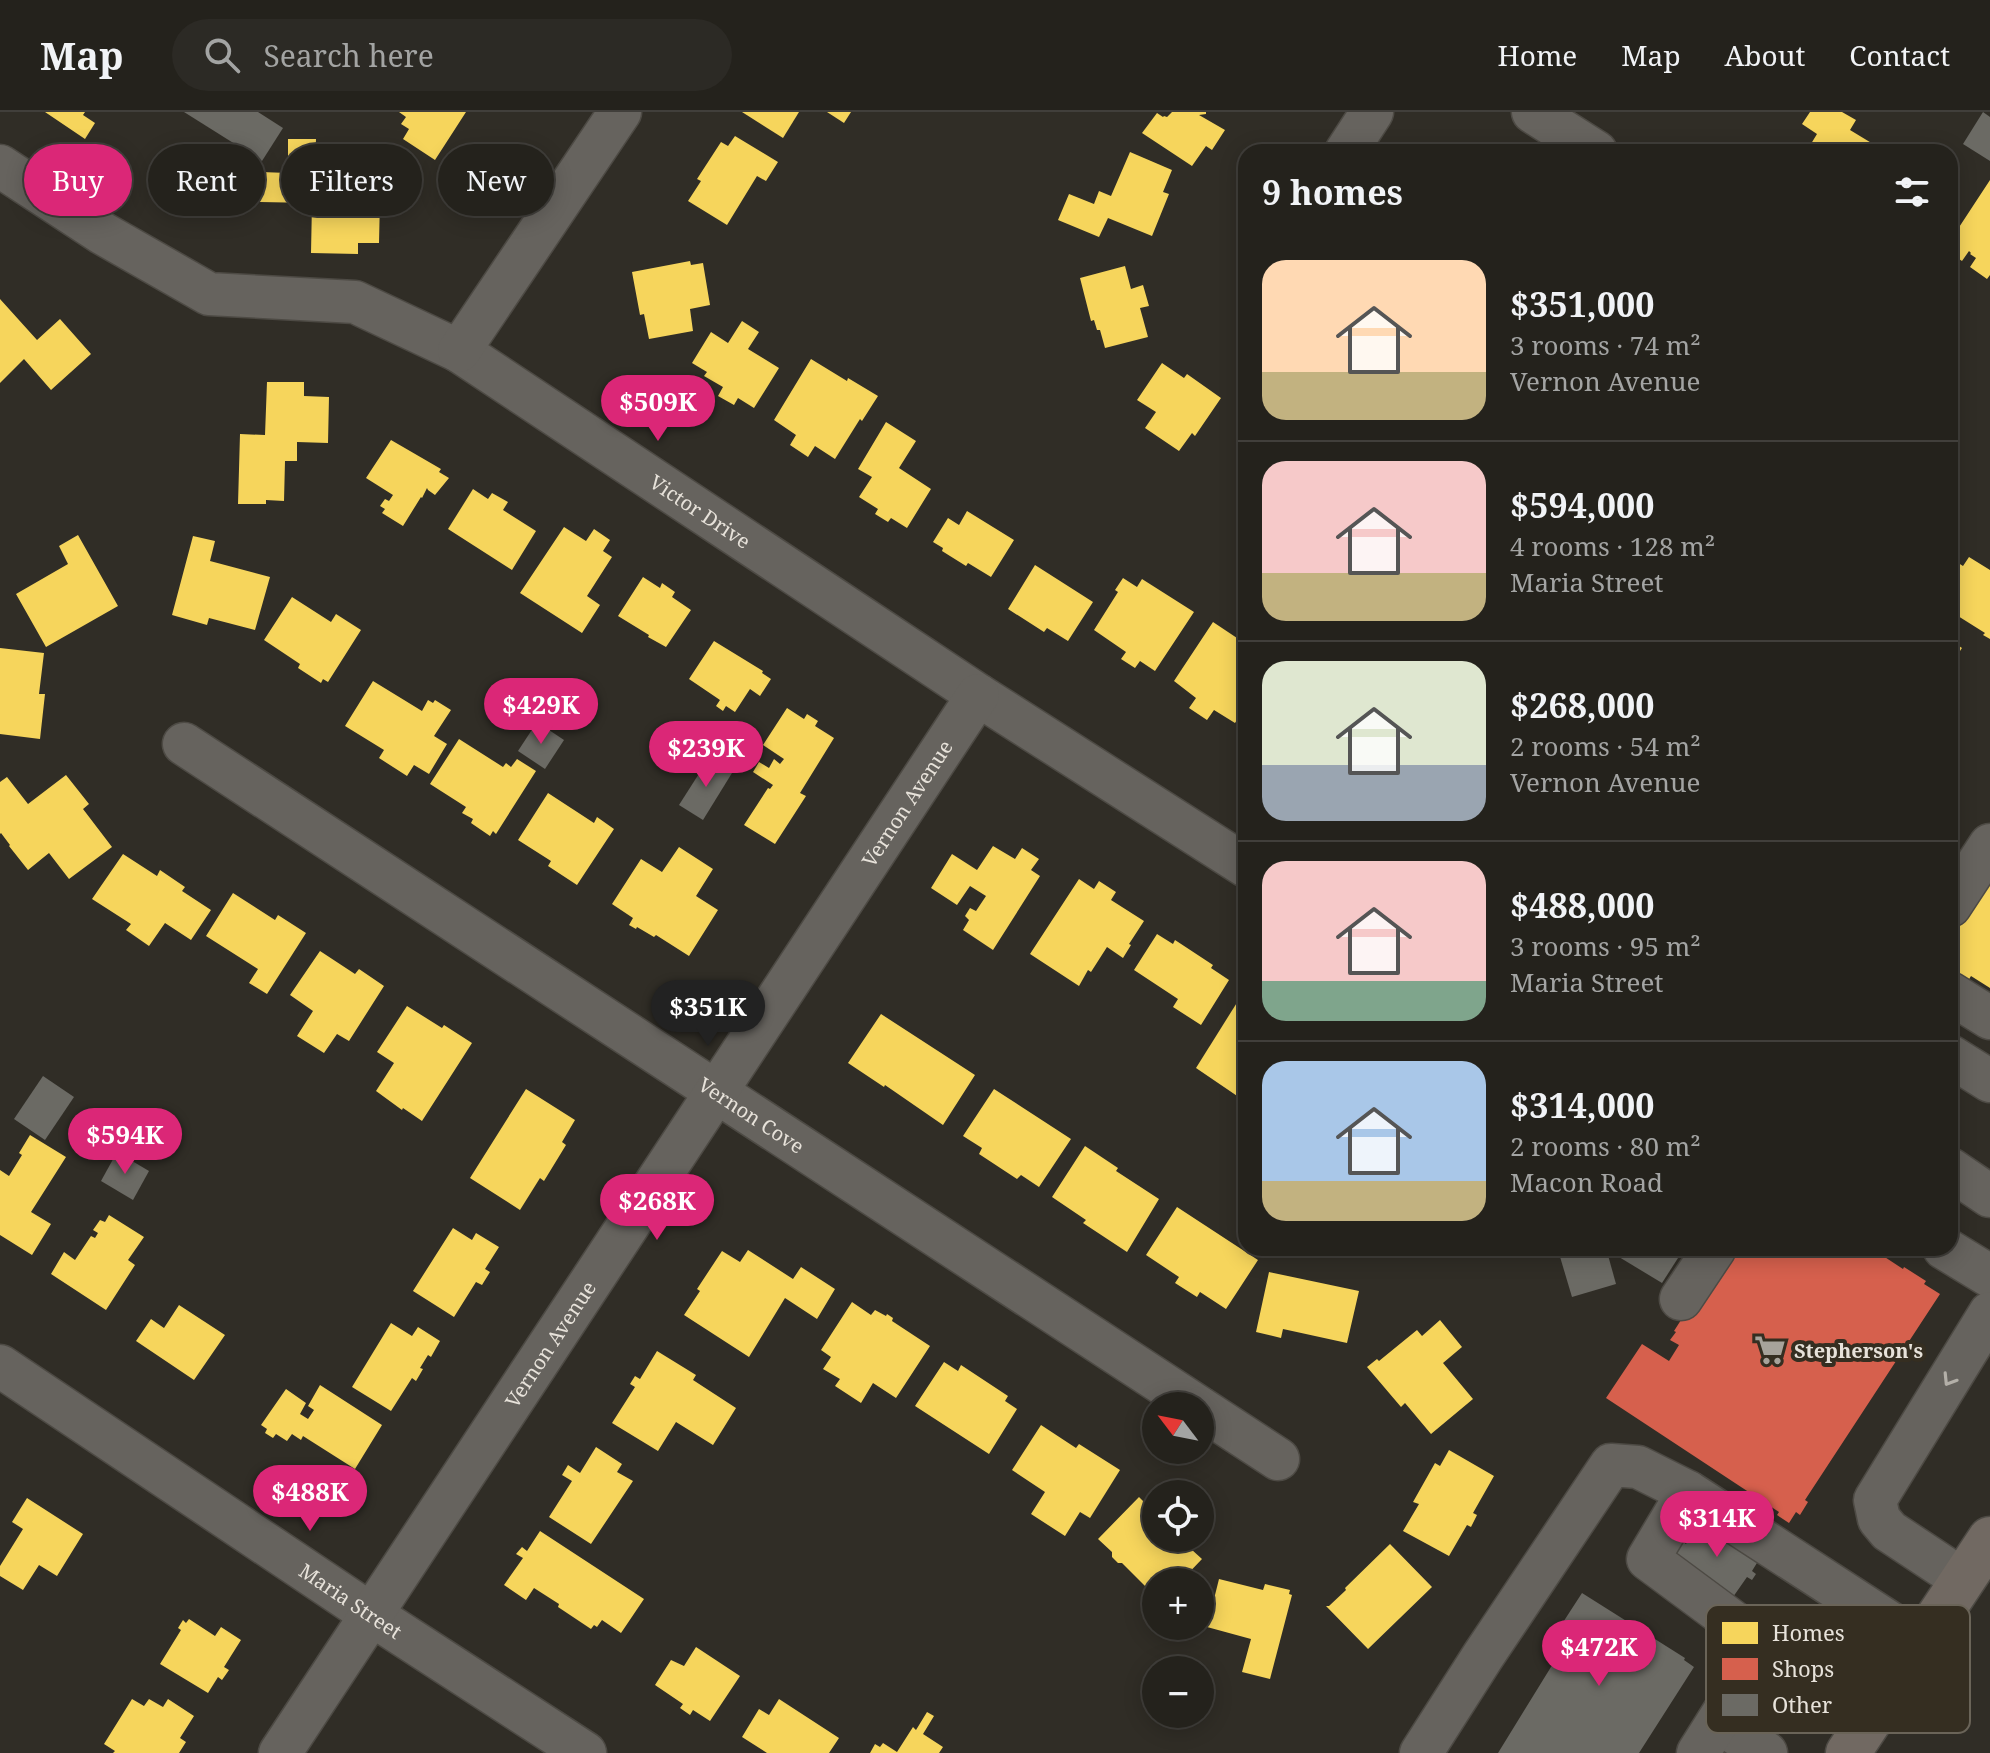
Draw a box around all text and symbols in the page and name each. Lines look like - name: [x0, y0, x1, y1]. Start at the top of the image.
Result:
- search box: [172, 19, 732, 91]
- text: Map: [40, 29, 124, 81]
- icon: search: [200, 33, 244, 77]
- text: Search here: [264, 35, 434, 76]
- text: Home: [1498, 36, 1577, 74]
- text: Map: [1621, 36, 1681, 74]
- text: About: [1725, 36, 1805, 74]
- text: Contact: [1849, 36, 1950, 74]
- chip: Buy: [24, 144, 132, 216]
- chip: Rent: [148, 144, 265, 216]
- chip: Filters: [281, 144, 422, 216]
- chip: New: [438, 144, 554, 216]
- text: 9 homes: [1262, 169, 1403, 215]
- icon: filters: [1890, 170, 1934, 214]
- text: $351,000: [1510, 281, 1654, 327]
- icon: home: [1326, 292, 1422, 388]
- text: 3 rooms · 74 m²: [1510, 327, 1701, 363]
- text: Vernon Avenue: [1510, 363, 1700, 399]
- pin: $509K: [602, 375, 714, 443]
- text: $509K: [619, 383, 697, 419]
- street label: Victor Drive: [645, 468, 756, 554]
- text: $594,000: [1510, 482, 1654, 528]
- icon: home: [1326, 493, 1422, 589]
- text: 4 rooms · 128 m²: [1510, 528, 1715, 564]
- text: Maria Street: [1510, 564, 1664, 600]
- pin: $429K: [485, 678, 597, 746]
- text: $268,000: [1510, 682, 1654, 728]
- text: $429K: [502, 686, 580, 722]
- icon: home: [1326, 693, 1422, 789]
- pin: $239K: [650, 721, 762, 789]
- text: 2 rooms · 54 m²: [1510, 728, 1701, 764]
- text: $239K: [667, 729, 745, 765]
- street label: Vernon Avenue: [855, 735, 958, 872]
- text: Vernon Avenue: [1510, 764, 1700, 800]
- text: $488,000: [1510, 882, 1654, 928]
- icon: home: [1326, 893, 1422, 989]
- text: 3 rooms · 95 m²: [1510, 928, 1701, 964]
- text: Maria Street: [1510, 964, 1664, 1000]
- pin: $351K: [652, 980, 764, 1048]
- text: $351K: [669, 988, 747, 1024]
- street label: Vernon Cove: [693, 1070, 810, 1159]
- text: $314,000: [1510, 1082, 1654, 1128]
- icon: home: [1326, 1093, 1422, 1189]
- pin: $594K: [69, 1108, 181, 1176]
- text: $594K: [86, 1116, 164, 1152]
- text: 2 rooms · 80 m²: [1510, 1128, 1701, 1164]
- text: Macon Road: [1510, 1164, 1663, 1200]
- pin: $268K: [601, 1174, 713, 1242]
- text: $268K: [618, 1182, 696, 1218]
- street label: Vernon Avenue: [498, 1275, 601, 1413]
- supermarket icon: Stepherson's: [1753, 1333, 1787, 1367]
- place label: Stepherson's: [1794, 1337, 1923, 1364]
- one-way arrow: [1944, 1371, 1959, 1385]
- north arrow: [1142, 1392, 1214, 1464]
- map controls: [1142, 1392, 1214, 1728]
- pin: $488K: [254, 1465, 366, 1533]
- text: $488K: [271, 1473, 349, 1509]
- button: locate: [1142, 1480, 1214, 1552]
- pin: $314K: [1661, 1491, 1773, 1559]
- text: $314K: [1678, 1499, 1756, 1535]
- street label: Maria Street: [294, 1557, 407, 1645]
- button: +: [1142, 1568, 1214, 1640]
- legend: [1706, 1605, 1970, 1733]
- text: Homes: [1772, 1617, 1845, 1647]
- pin: $472K: [1543, 1620, 1655, 1688]
- text: $472K: [1560, 1628, 1638, 1664]
- text: Shops: [1772, 1653, 1834, 1683]
- button: −: [1142, 1656, 1214, 1728]
- text: Other: [1772, 1689, 1833, 1719]

